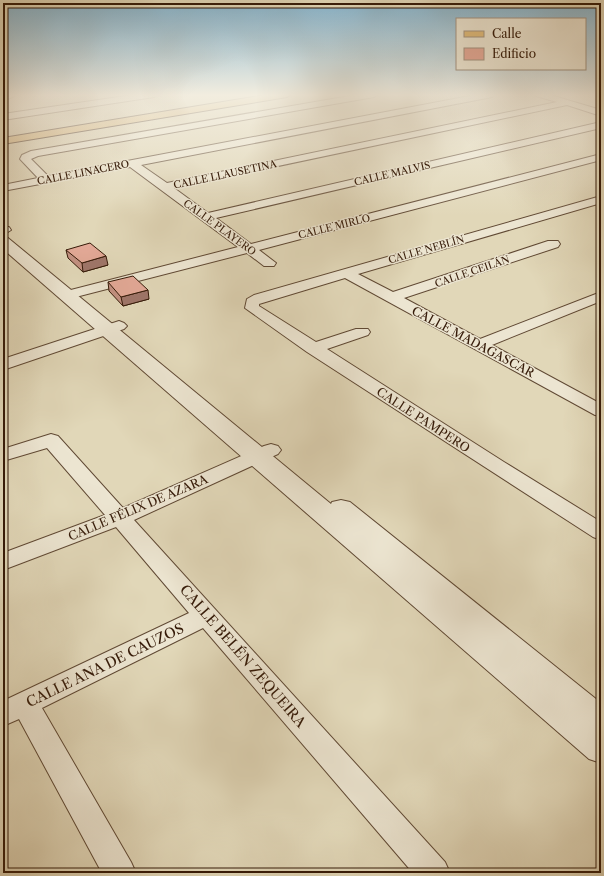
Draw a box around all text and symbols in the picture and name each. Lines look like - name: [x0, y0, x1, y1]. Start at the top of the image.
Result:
- legend: [456, 18, 586, 70]
- text: Calle: [492, 26, 522, 41]
- text: Edificio: [492, 46, 536, 61]
- street label: CALLE LINACERO: [36, 157, 130, 188]
- street label: CALLE LLAUSETINA: [172, 157, 279, 192]
- street label: CALLE MALVIS: [353, 158, 432, 189]
- street label: CALLE PLAYERO: [181, 197, 259, 258]
- street label: CALLE MIRLO: [297, 211, 372, 242]
- street label: CALLE NEBLÍN: [387, 232, 466, 267]
- street label: CALLE CEILÁN: [433, 253, 511, 290]
- street label: CALLE MADAGASCAR: [409, 303, 538, 381]
- street label: CALLE PAMPERO: [374, 384, 473, 455]
- street label: CALLE FÉLIX DE AZARA: [65, 470, 211, 544]
- street label: CALLE BELÉN ZEQUEIRA: [176, 581, 310, 732]
- street label: CALLE ANA DE CAUZOS: [23, 619, 187, 711]

